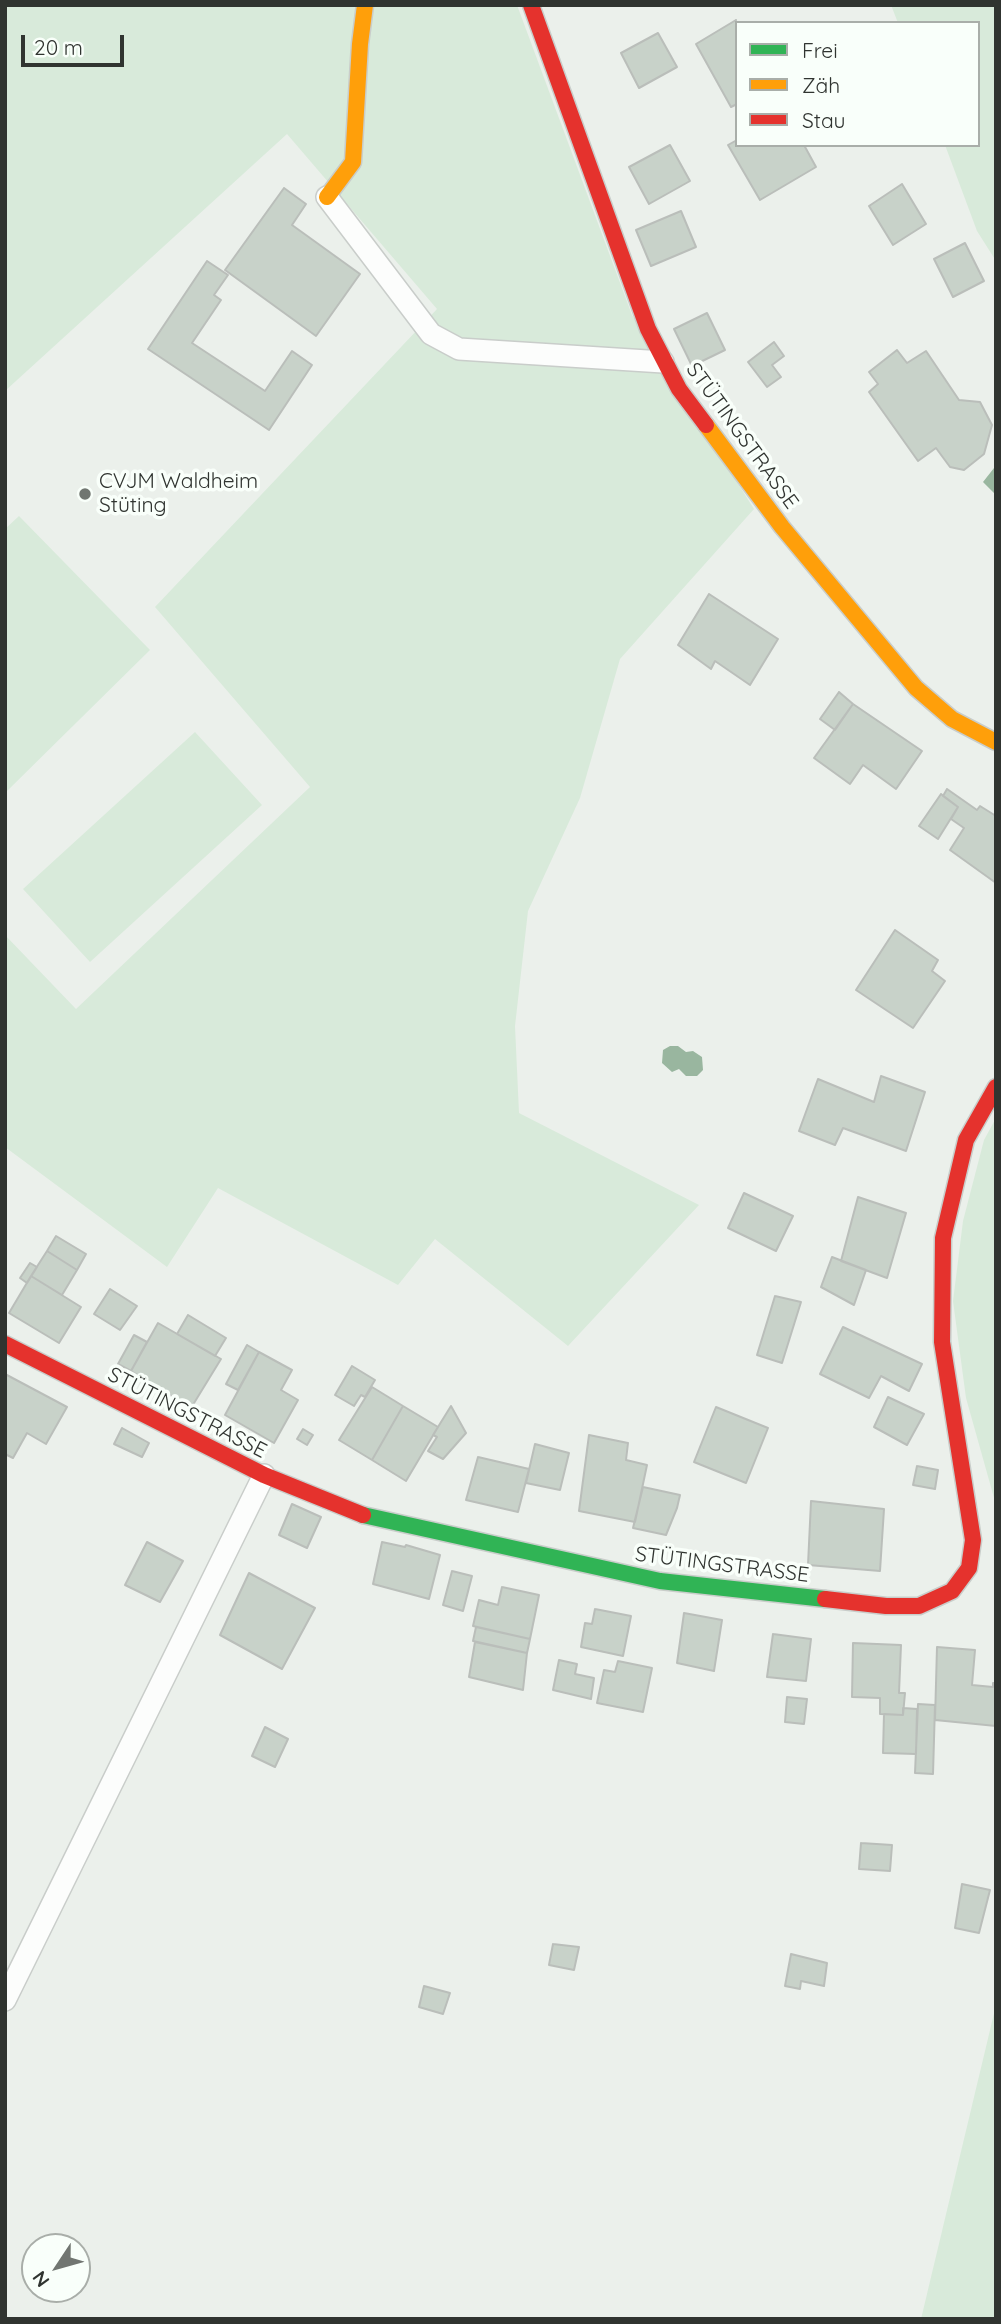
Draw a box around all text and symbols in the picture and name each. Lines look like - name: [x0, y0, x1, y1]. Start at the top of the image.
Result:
- scale bar: [24, 21, 128, 65]
- legend: [735, 21, 980, 147]
- text: 20 m: [34, 34, 83, 60]
- text: Frei: [802, 37, 838, 63]
- text: Zäh: [802, 72, 840, 98]
- text: Stau: [802, 107, 845, 133]
- street label: STÜTINGSTRASSE: [680, 358, 804, 514]
- place label: CVJM Waldheim Stüting: [99, 469, 258, 519]
- marker: CVJM Waldheim Stüting: [77, 486, 93, 502]
- street label: STÜTINGSTRASSE: [103, 1362, 271, 1464]
- street label: STÜTINGSTRASSE: [634, 1542, 810, 1588]
- north arrow: [21, 2233, 91, 2303]
- text: N: [27, 2266, 54, 2292]

